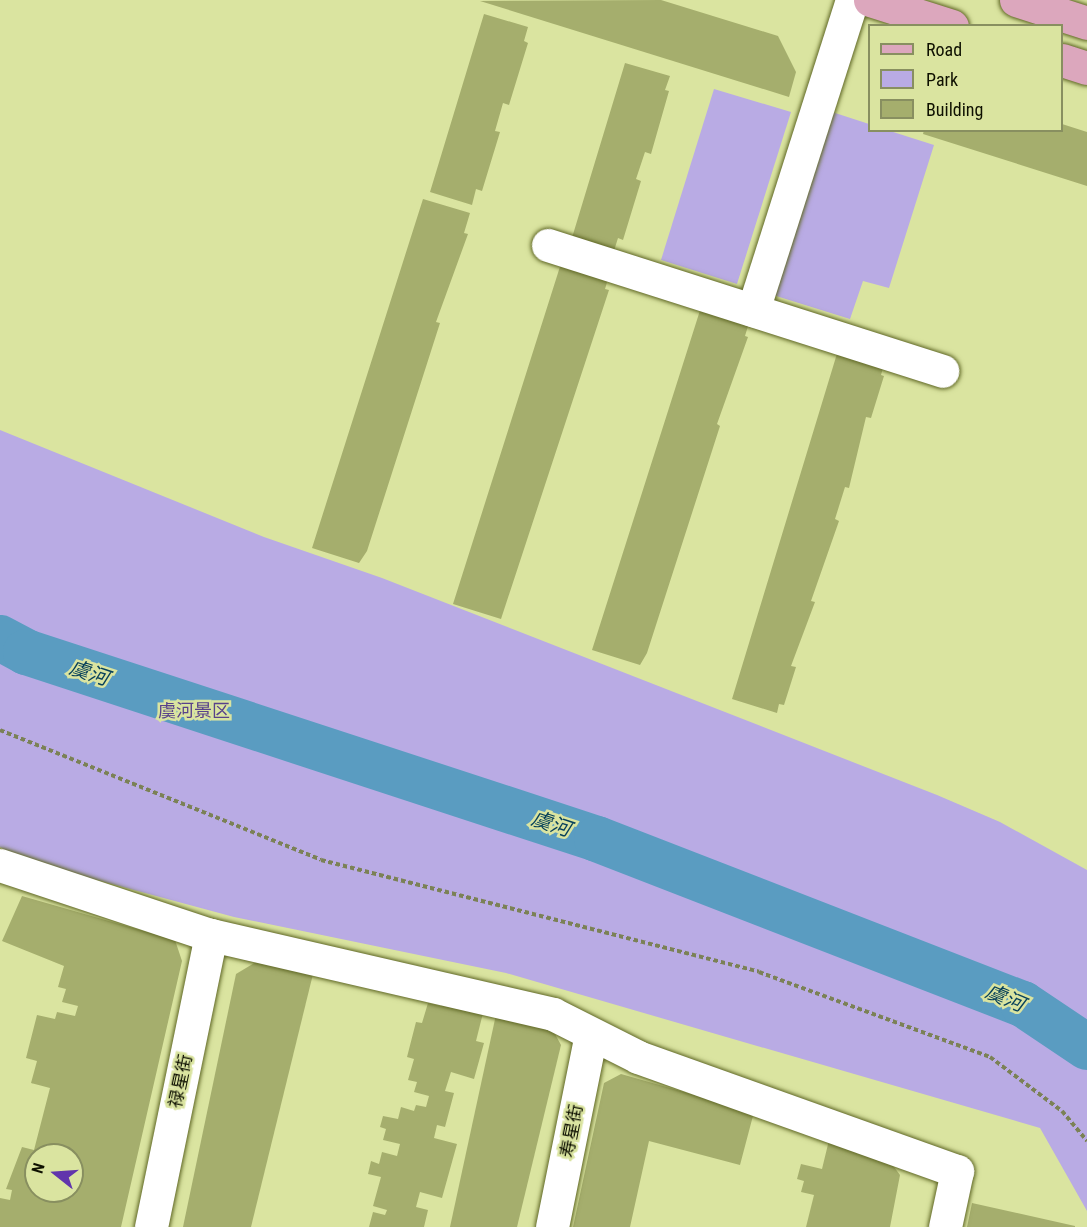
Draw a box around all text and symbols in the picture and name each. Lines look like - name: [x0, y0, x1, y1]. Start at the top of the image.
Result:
- legend: [868, 24, 1063, 132]
- text: Road: [926, 39, 962, 60]
- text: Park: [926, 69, 958, 90]
- text: Building: [926, 99, 983, 120]
- water label: 虞河: [66, 655, 112, 691]
- park label: 虞河景区: [158, 700, 230, 722]
- water label: 虞河: [528, 806, 574, 842]
- water label: 虞河: [982, 979, 1028, 1017]
- street label: 禄星街: [165, 1052, 197, 1110]
- street label: 寿星街: [556, 1102, 588, 1160]
- north arrow: [24, 1143, 84, 1203]
- text: N: [28, 1161, 49, 1176]

